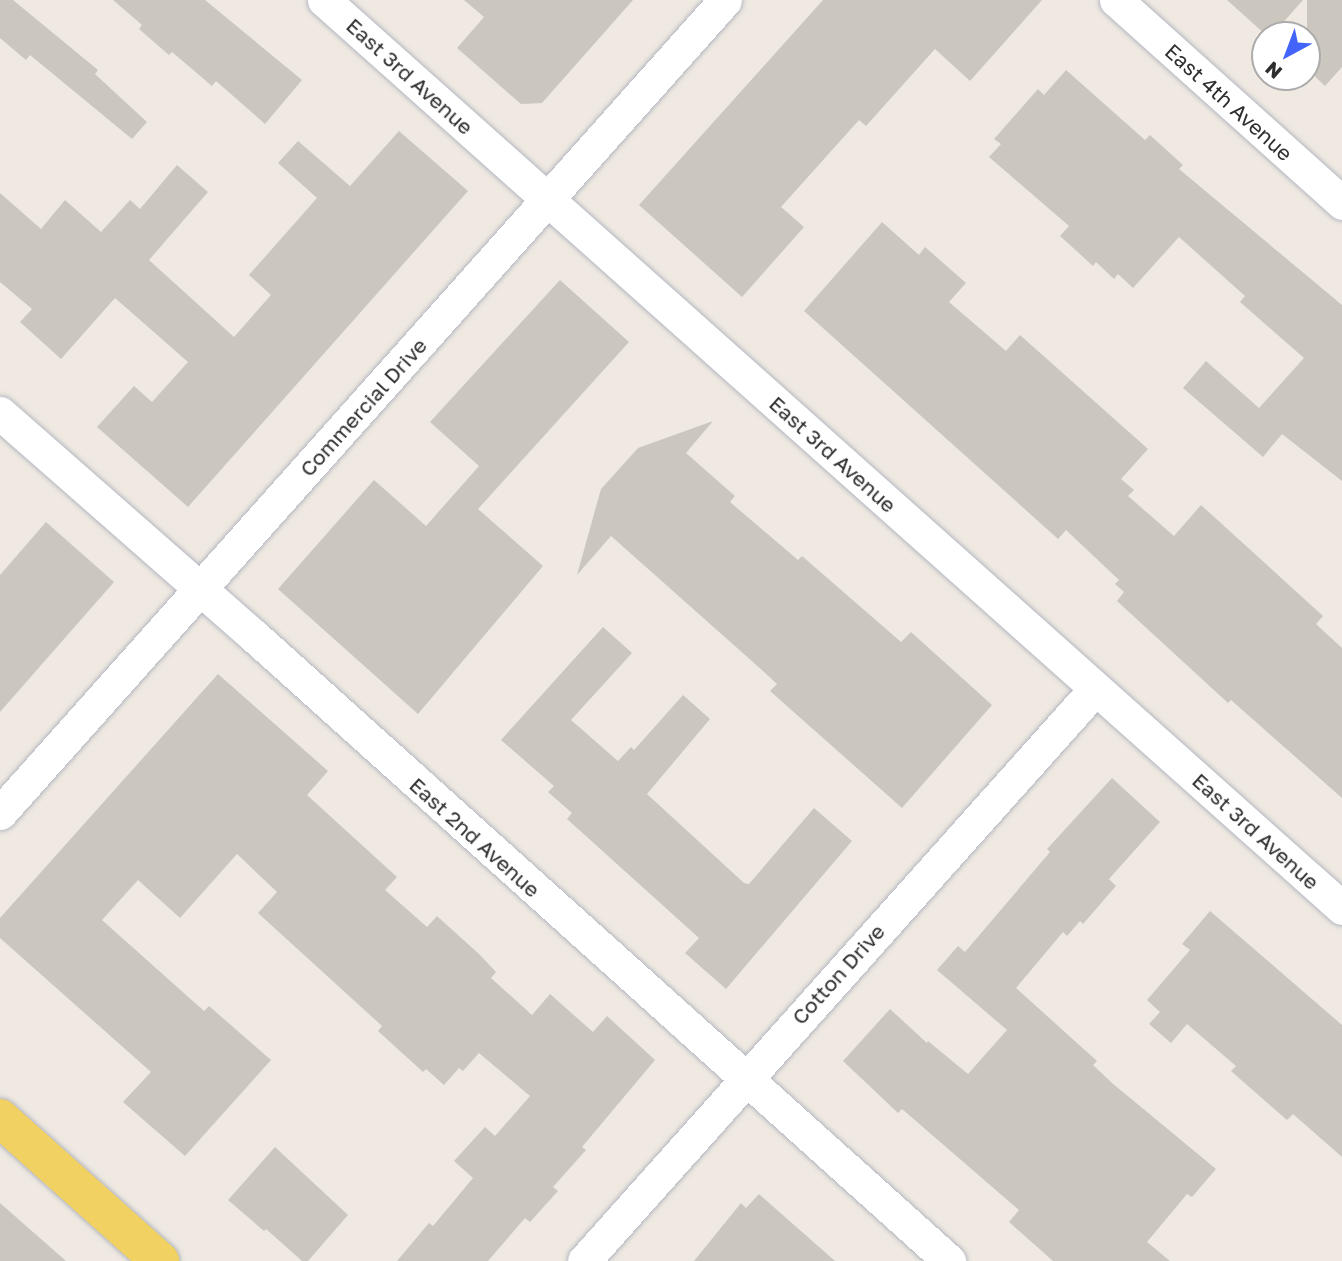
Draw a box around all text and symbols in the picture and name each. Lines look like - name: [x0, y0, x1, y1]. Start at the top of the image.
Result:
- street label: East 3rd Avenue: [341, 13, 479, 139]
- north arrow: [1251, 21, 1321, 91]
- street label: East 4th Avenue: [1160, 38, 1298, 166]
- text: N: [1260, 57, 1286, 84]
- street label: Commercial Drive: [294, 333, 432, 481]
- street label: East 3rd Avenue: [764, 391, 902, 517]
- street label: East 3rd Avenue: [1187, 768, 1325, 894]
- street label: East 2nd Avenue: [405, 772, 545, 902]
- street label: Cotton Drive: [786, 919, 890, 1029]

